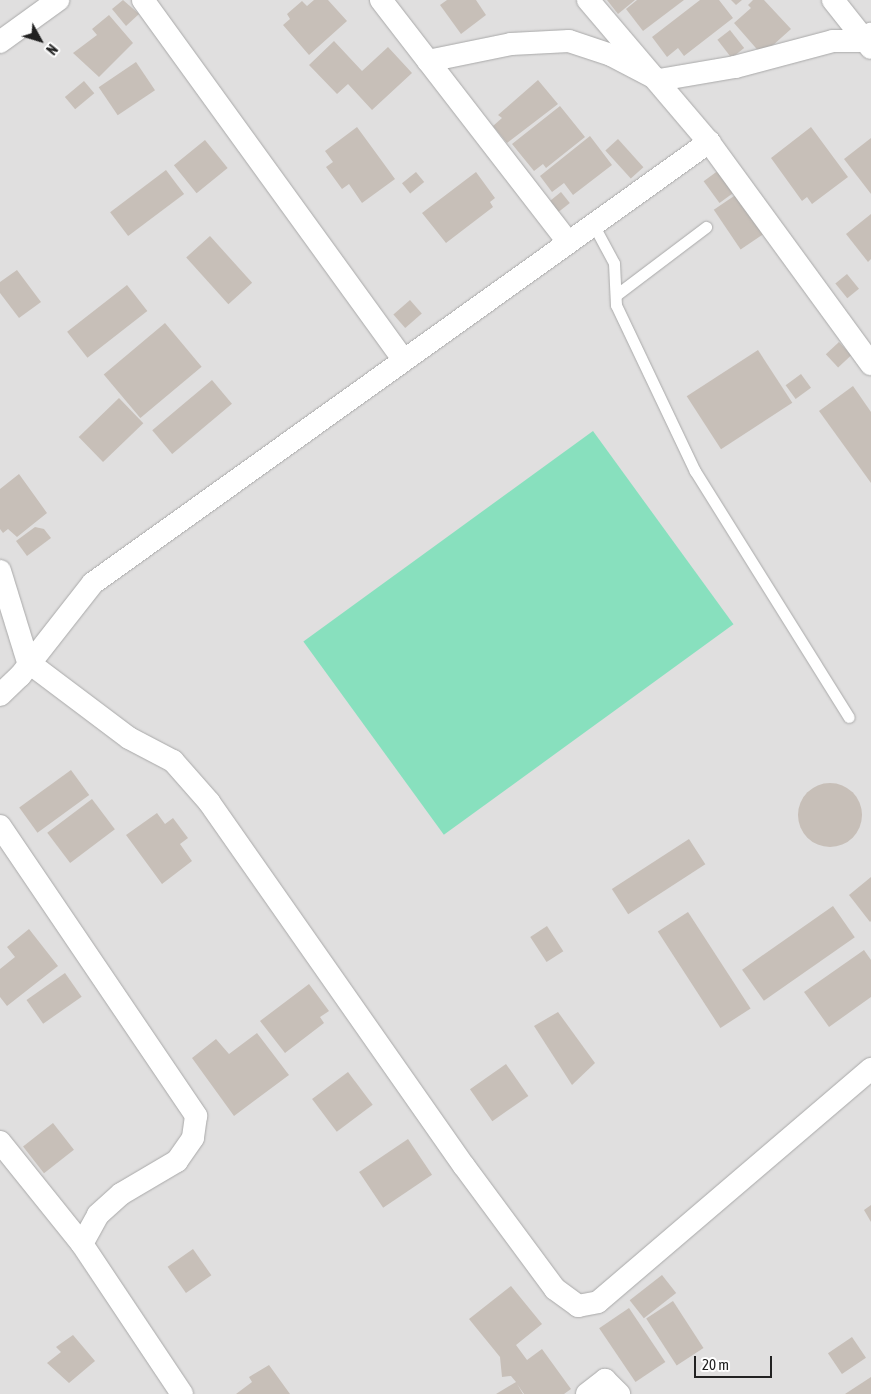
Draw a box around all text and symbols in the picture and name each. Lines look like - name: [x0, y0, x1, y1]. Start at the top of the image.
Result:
- north arrow: [15, 15, 65, 65]
- text: N: [43, 41, 60, 58]
- scale bar: [696, 1346, 774, 1378]
- text: 20 m: [702, 1356, 729, 1373]

